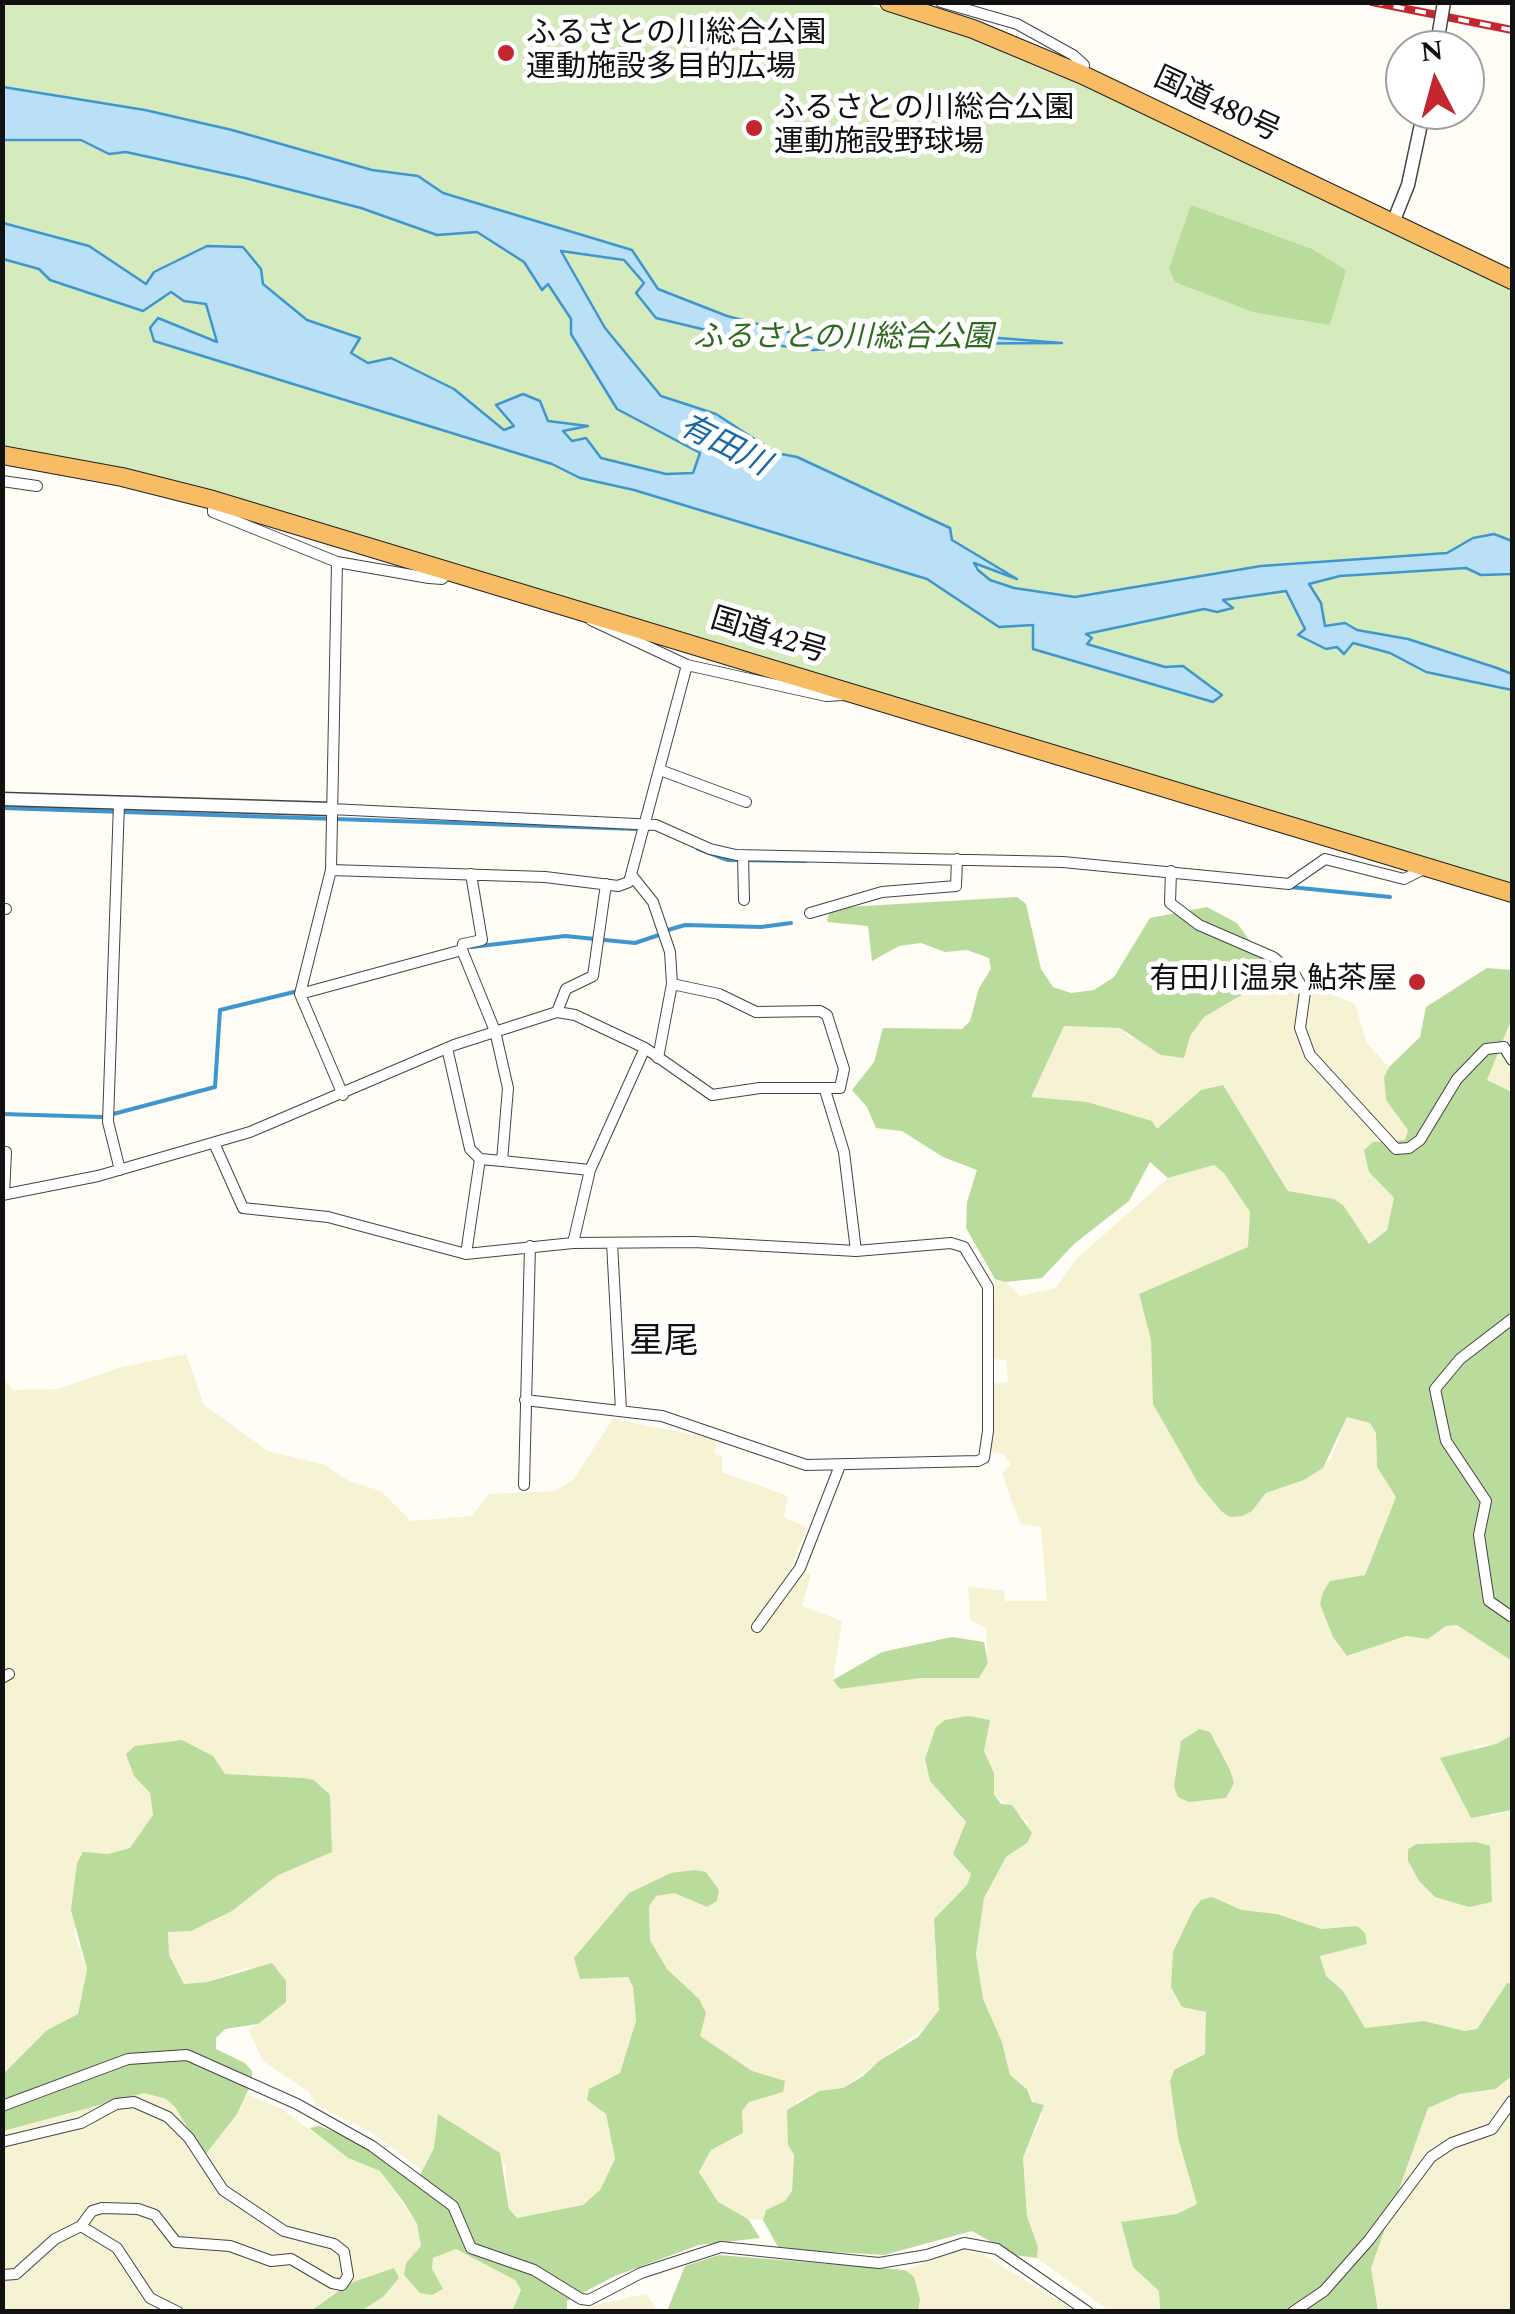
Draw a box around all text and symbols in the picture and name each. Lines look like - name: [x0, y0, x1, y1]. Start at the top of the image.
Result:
- place label: ふるさとの川総合公園 運動施設多目的広場: [526, 18, 826, 88]
- text: N: [1418, 29, 1446, 74]
- north arrow: [1385, 30, 1485, 130]
- marker: ふるさとの川総合公園 運動施設多目的広場: [495, 42, 517, 64]
- street label: 国道480号: [1147, 62, 1285, 152]
- place label: ふるさとの川総合公園 運動施設野球場: [774, 93, 1074, 164]
- marker: ふるさとの川総合公園 運動施設野球場: [743, 117, 765, 139]
- park label: ふるさとの川総合公園: [693, 322, 993, 358]
- water label: 有田川: [672, 409, 774, 487]
- street label: 国道42号: [705, 603, 831, 673]
- place label: 有田川温泉 鮎茶屋: [1150, 964, 1397, 1000]
- marker: 有田川温泉 鮎茶屋: [1406, 971, 1428, 993]
- district label: 星尾: [629, 1324, 699, 1366]

